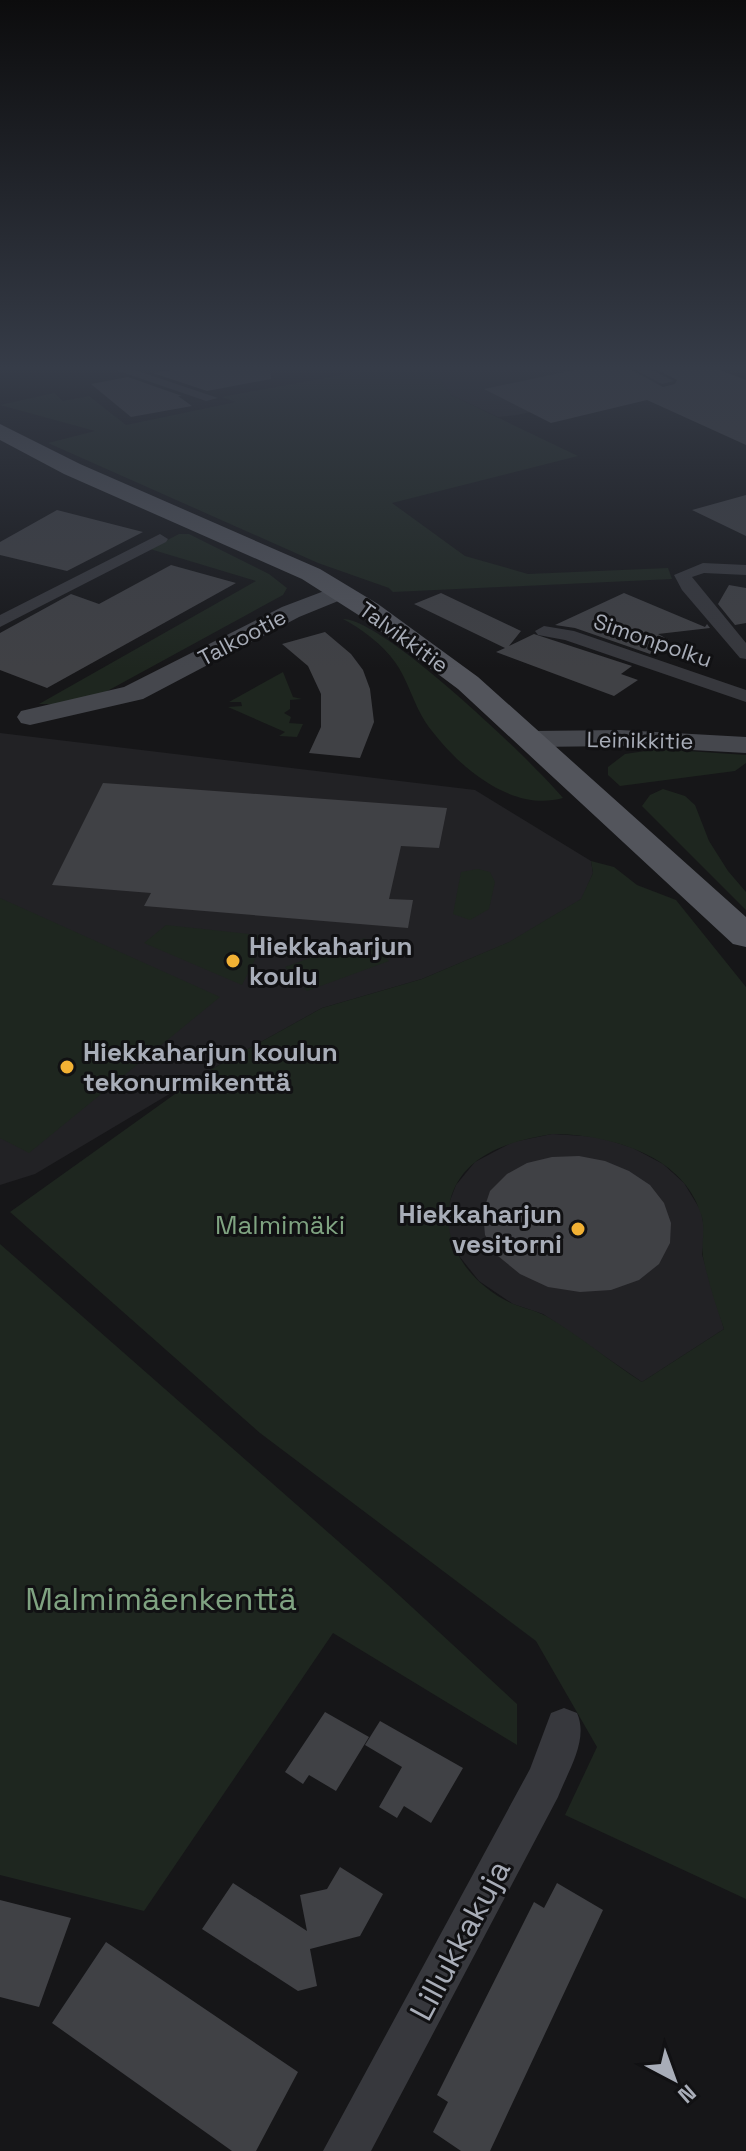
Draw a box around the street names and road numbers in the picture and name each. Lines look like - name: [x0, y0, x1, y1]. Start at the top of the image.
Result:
- street label: Talvikkitie: [354, 595, 454, 679]
- street label: Talkootie: [193, 602, 291, 672]
- street label: Simonpolku: [590, 607, 716, 673]
- street label: Leinikkitie: [586, 725, 694, 755]
- street label: Lillukkakuja: [401, 1853, 519, 2027]

